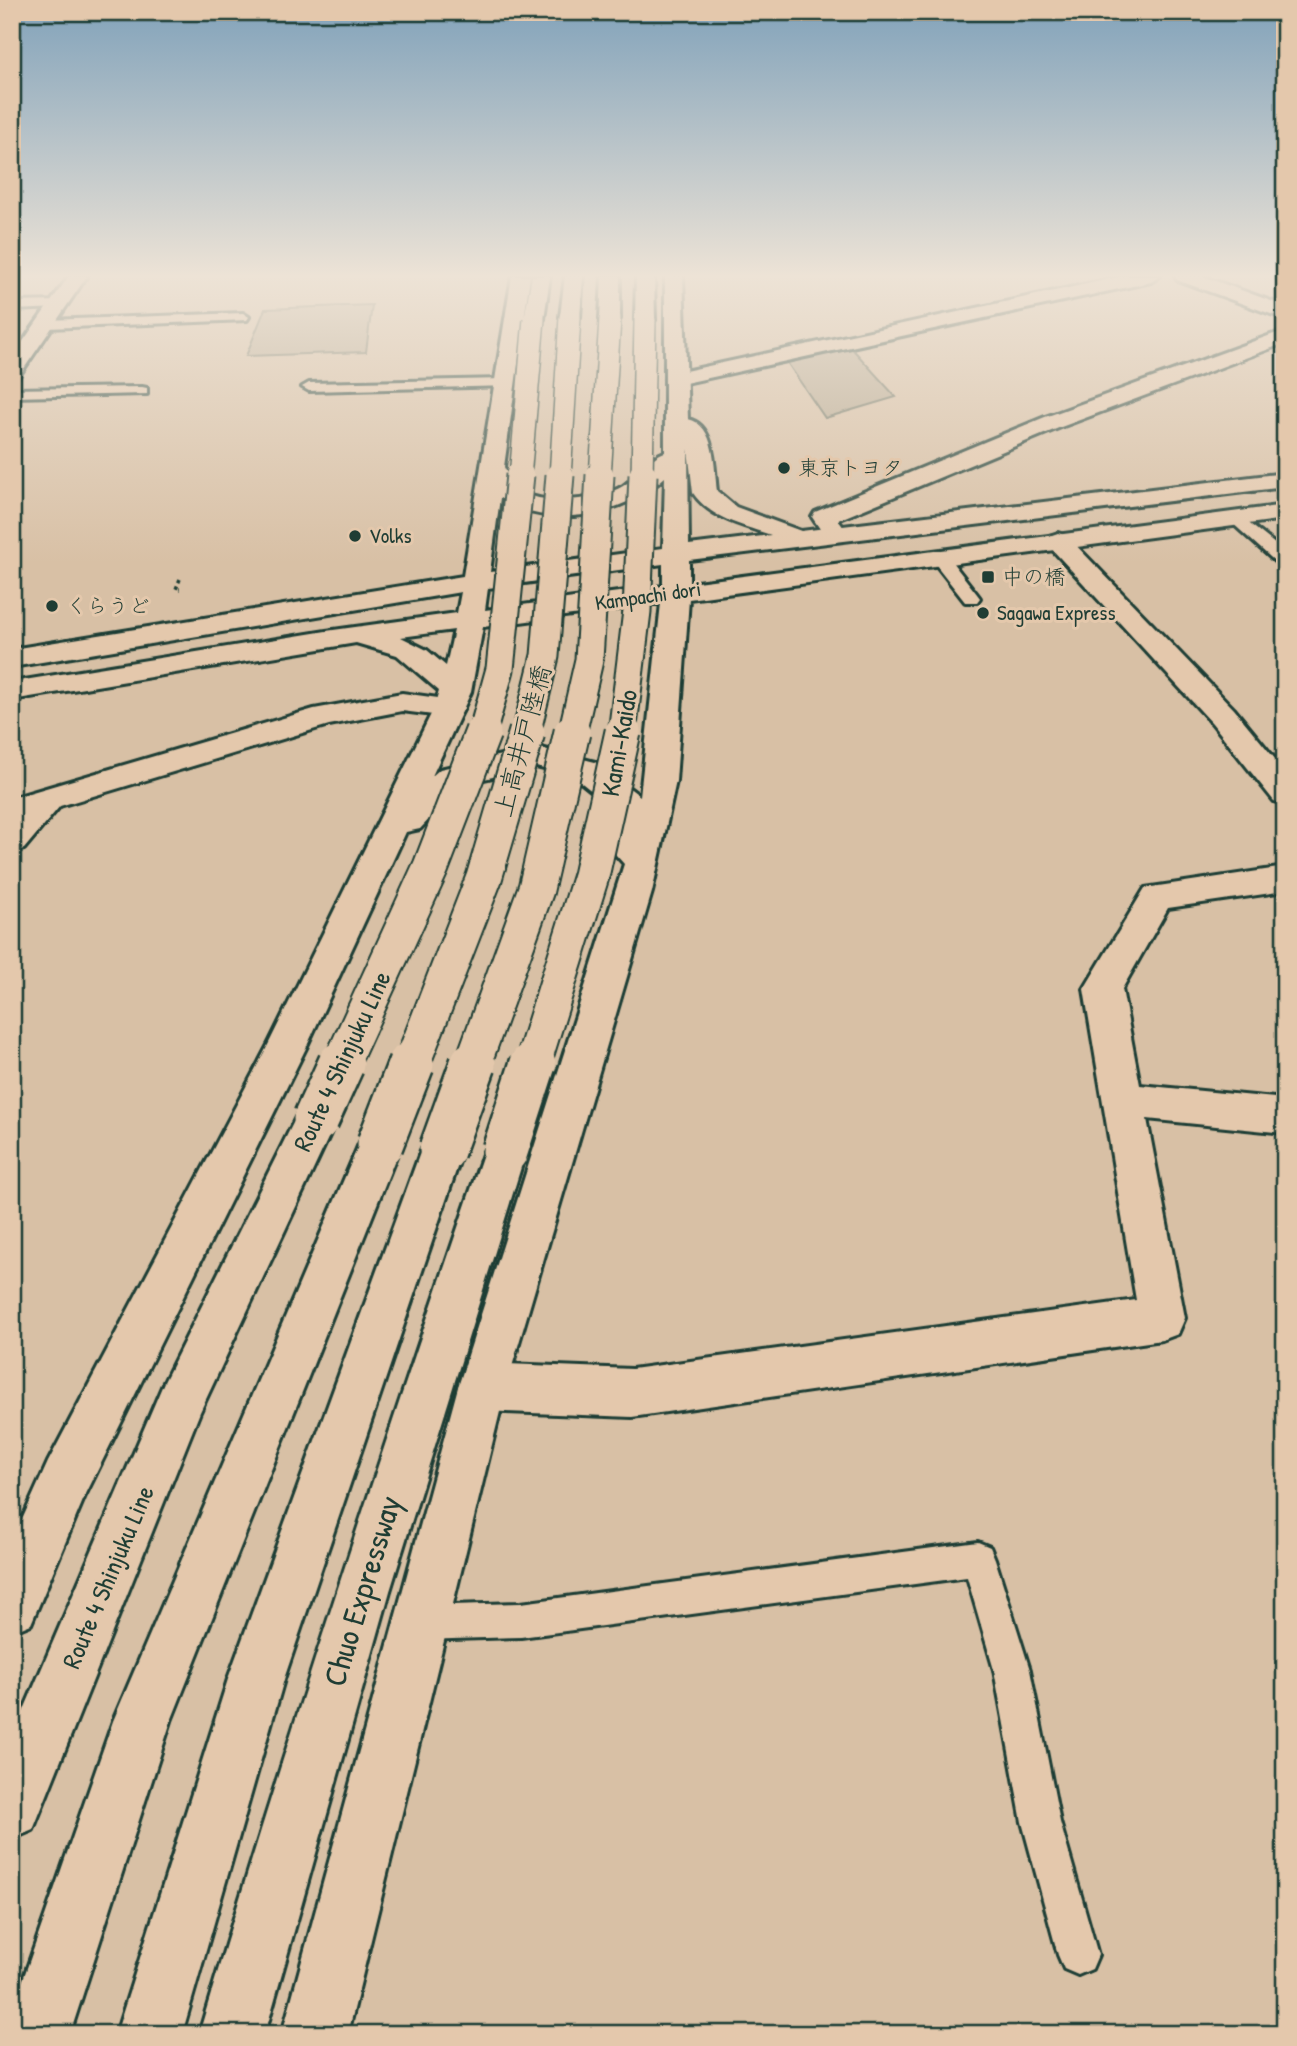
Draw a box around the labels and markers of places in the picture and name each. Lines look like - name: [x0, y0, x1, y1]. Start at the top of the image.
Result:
- place label: 東京トヨタ: [798, 453, 903, 482]
- marker: 東京トヨタ: [776, 460, 792, 476]
- place label: Volks: [369, 521, 412, 550]
- marker: Volks: [347, 528, 363, 544]
- place label: 中の橋: [1002, 562, 1065, 591]
- marker: 中の橋: [980, 569, 996, 585]
- place label: くらうど: [66, 591, 150, 620]
- marker: くらうど: [44, 598, 60, 614]
- place label: Sagawa Express: [997, 598, 1116, 627]
- marker: Sagawa Express: [975, 605, 991, 621]

